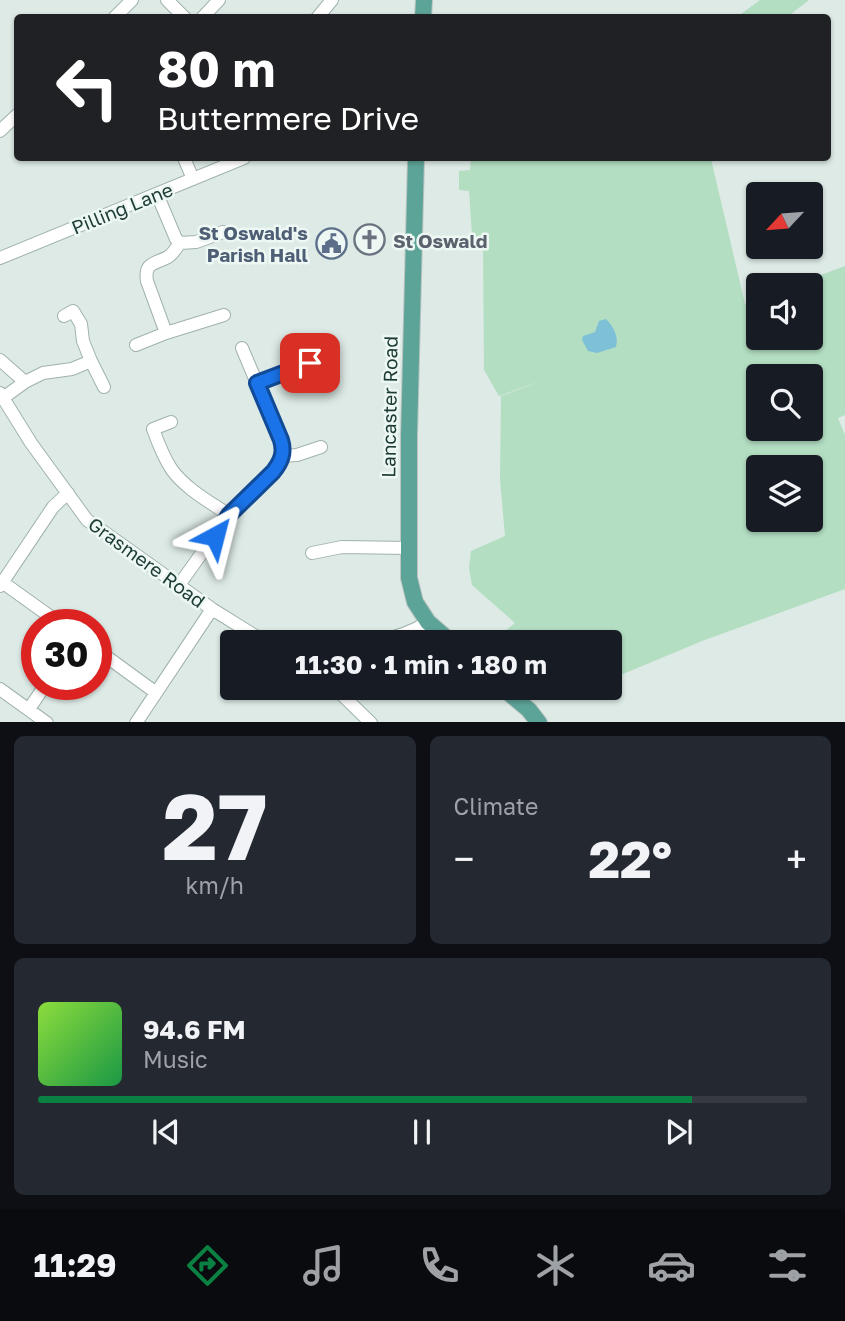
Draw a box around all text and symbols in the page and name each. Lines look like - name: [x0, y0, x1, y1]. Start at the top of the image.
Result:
- text: 80 m: [157, 39, 275, 98]
- icon: left: [42, 42, 133, 133]
- text: Buttermere Drive: [157, 99, 419, 137]
- street label: Pilling Lane: [68, 177, 176, 239]
- north arrow: [746, 182, 822, 259]
- map controls: [746, 182, 823, 532]
- place label: St Oswald's Parish Hall: [198, 221, 308, 266]
- church icon: St Oswald: [353, 223, 387, 257]
- public building icon: St Oswald's Parish Hall: [314, 226, 348, 260]
- place label: St Oswald: [393, 229, 487, 252]
- button: sound: [746, 273, 823, 350]
- pin: [280, 333, 340, 393]
- street label: Lancaster Road: [376, 336, 402, 478]
- icon: arrive: [291, 344, 329, 382]
- button: search: [746, 364, 823, 441]
- button: layers: [746, 455, 823, 532]
- position arrow: [178, 499, 252, 573]
- street label: Grasmere Road: [84, 512, 210, 612]
- speed limit sign: 30: [21, 609, 112, 700]
- text: 11:30 · 1 min · 180 m: [295, 649, 547, 680]
- text: 27: [162, 771, 267, 880]
- text: Climate: [454, 792, 538, 820]
- text: 22°: [588, 827, 672, 889]
- text: −: [454, 836, 474, 881]
- text: +: [786, 836, 807, 881]
- text: km/h: [185, 871, 244, 899]
- text: 94.6 FM: [143, 1014, 246, 1045]
- text: Music: [143, 1045, 208, 1073]
- icon: previous: [147, 1113, 185, 1151]
- icon: pause: [403, 1113, 441, 1151]
- icon: next: [660, 1113, 698, 1151]
- icon: directions: [183, 1241, 232, 1290]
- icon: music: [299, 1241, 348, 1290]
- icon: phone: [415, 1241, 464, 1290]
- icon: climate: [531, 1241, 580, 1290]
- icon: car: [647, 1241, 696, 1290]
- icon: filters: [763, 1241, 812, 1290]
- text: 11:29: [33, 1246, 116, 1284]

